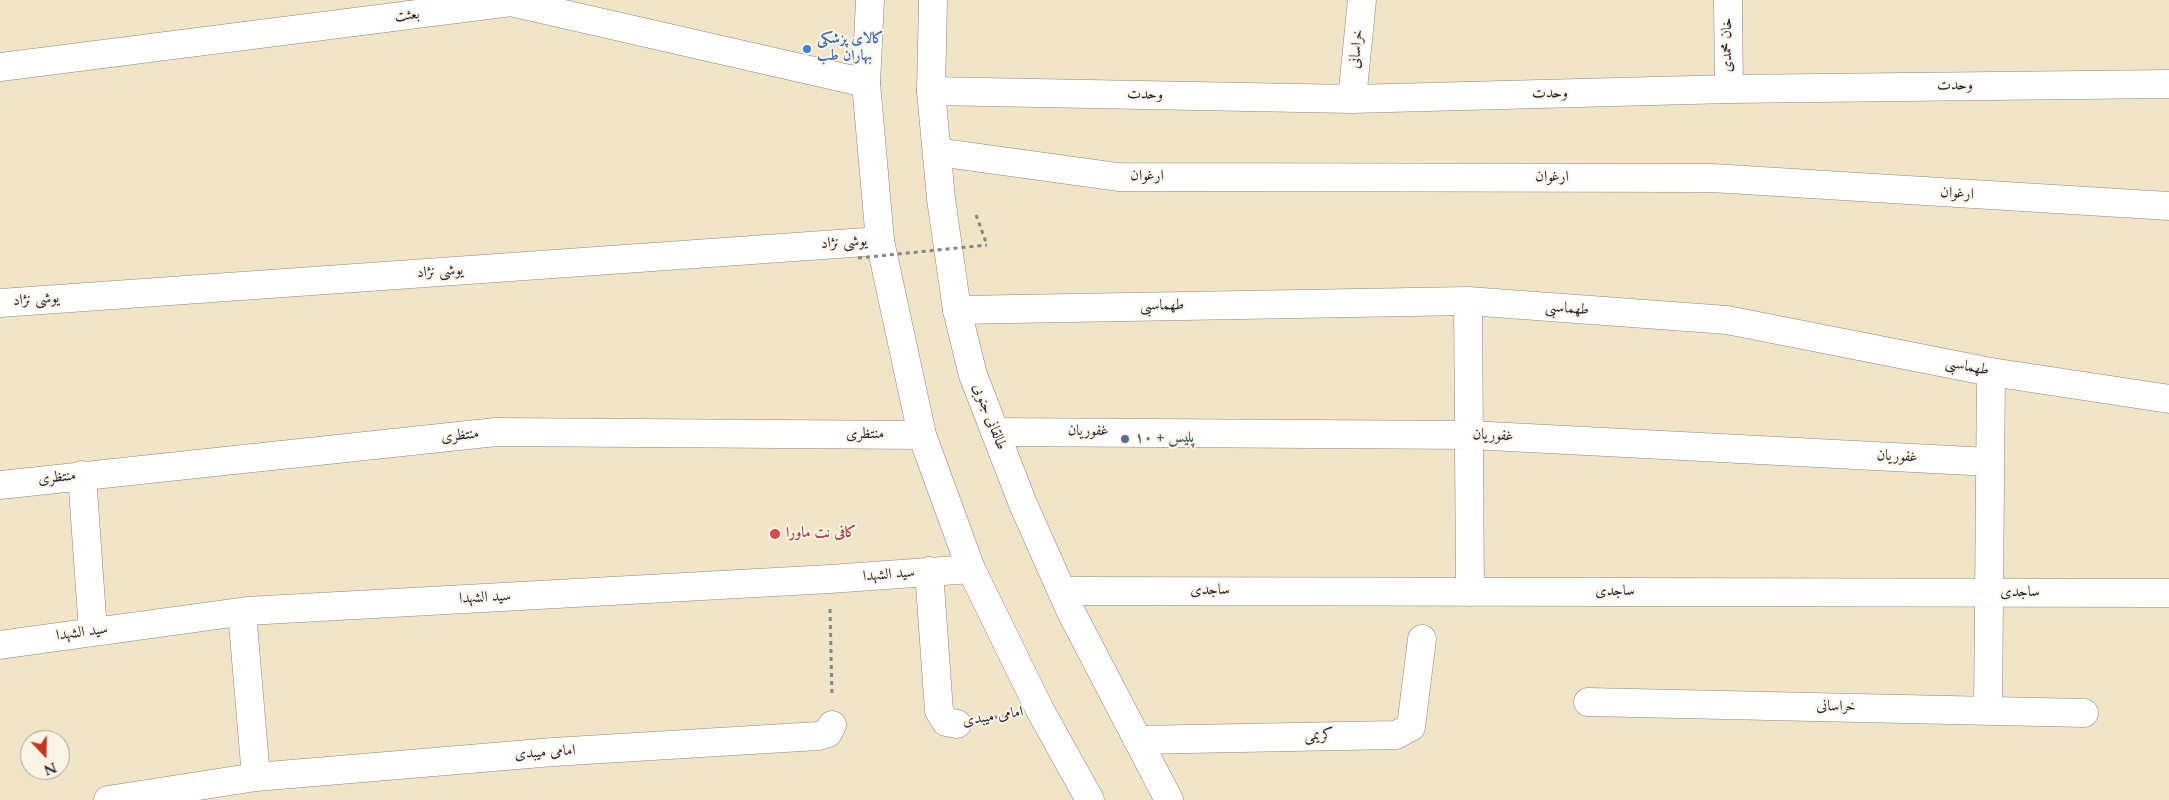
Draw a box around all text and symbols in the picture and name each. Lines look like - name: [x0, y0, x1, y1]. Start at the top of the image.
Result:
- street label: بعثت: [393, 6, 421, 26]
- street label: خان محمدی: [1719, 18, 1737, 72]
- street label: خراسانی: [1346, 28, 1368, 70]
- place label: کالای پزشکی بهاران طب: [817, 31, 884, 66]
- marker: کالای پزشکی بهاران طب: [801, 43, 813, 55]
- street label: وحدت: [1937, 77, 1973, 95]
- street label: وحدت: [1532, 85, 1568, 103]
- street label: وحدت: [1127, 86, 1163, 104]
- street label: ارغوان: [1130, 168, 1164, 186]
- street label: ارغوان: [1535, 169, 1569, 187]
- street label: ارغوان: [1940, 184, 1974, 204]
- street label: یوشی نژاد: [820, 232, 868, 254]
- street label: یوشی نژاد: [416, 261, 464, 283]
- street label: یوشی نژاد: [12, 289, 60, 311]
- street label: طهماسبی: [1140, 297, 1184, 315]
- street label: طهماسبی: [1544, 298, 1590, 320]
- street label: طهماسبی: [1944, 354, 1990, 380]
- street label: طالقانی جنوبی: [968, 381, 1010, 453]
- street label: غفوریان: [1068, 423, 1108, 441]
- street label: منتظری: [440, 425, 480, 447]
- street label: منتظری: [846, 426, 884, 444]
- street label: غفوریان: [1472, 426, 1514, 446]
- place label: پلیس + ۱۰: [1135, 430, 1194, 448]
- marker: پلیس + ۱۰: [1119, 433, 1131, 445]
- street label: غفوریان: [1876, 447, 1918, 467]
- street label: منتظری: [37, 467, 77, 489]
- place label: کافی نت ماورا: [786, 525, 857, 543]
- marker: کافی نت ماورا: [768, 527, 782, 541]
- street label: سید الشهدا: [862, 564, 916, 586]
- street label: ساجدی: [1190, 582, 1230, 600]
- street label: ساجدی: [1595, 583, 1635, 601]
- street label: ساجدی: [2000, 584, 2040, 602]
- street label: سید الشهدا: [459, 588, 511, 608]
- street label: سید الشهدا: [55, 620, 109, 646]
- street label: خراسانی: [1816, 698, 1856, 716]
- street label: امامی میبدی: [961, 703, 1025, 731]
- street label: کریمی: [1304, 727, 1334, 745]
- north arrow: [20, 730, 70, 780]
- street label: امامی میبدی: [514, 742, 576, 764]
- text: N: [41, 757, 59, 780]

